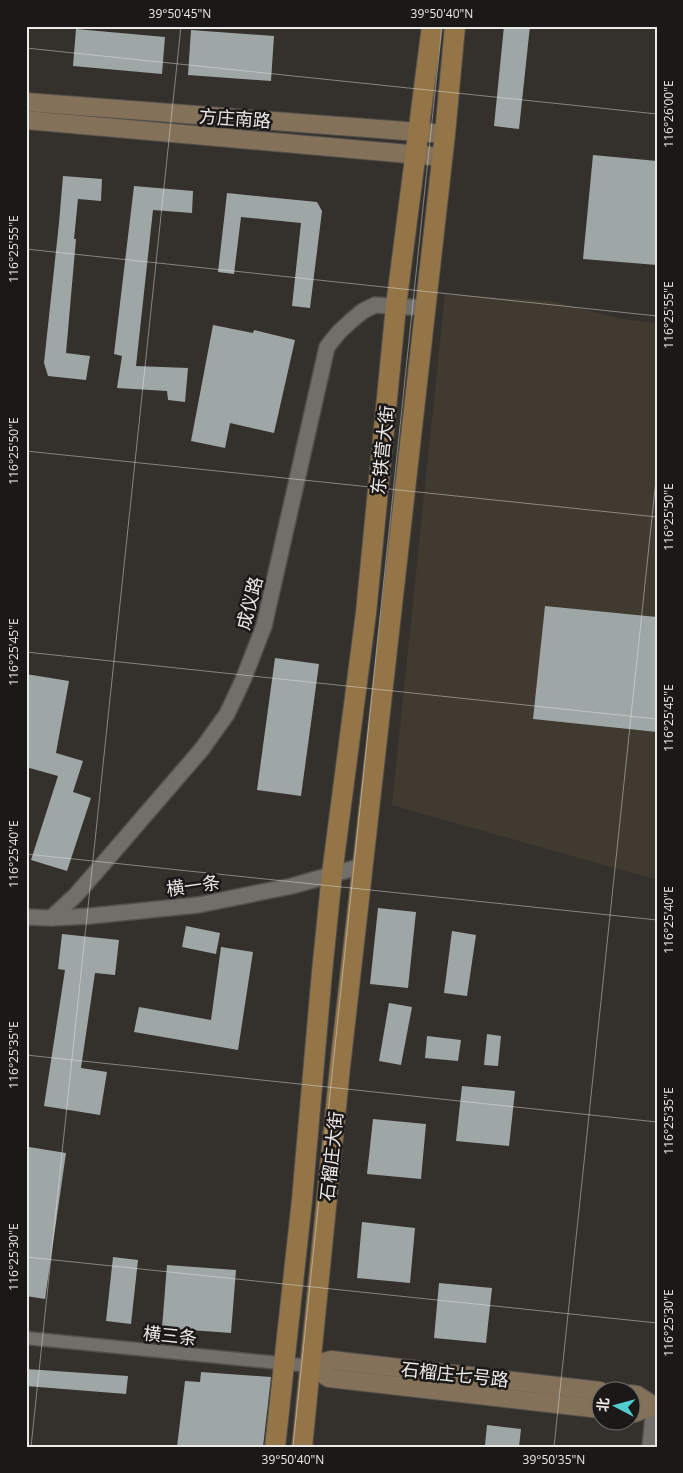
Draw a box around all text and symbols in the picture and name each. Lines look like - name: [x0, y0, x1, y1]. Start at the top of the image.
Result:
- text: 39°50'45"N: [149, 5, 211, 22]
- text: 39°50'40"N: [411, 5, 473, 22]
- text: 116°26'00"E: [660, 80, 677, 148]
- street label: 方庄南路: [198, 104, 272, 132]
- text: 116°25'55"E: [5, 215, 22, 283]
- text: 116°25'55"E: [660, 281, 677, 349]
- street label: 东铁营大街: [365, 404, 399, 496]
- text: 116°25'50"E: [5, 417, 22, 485]
- text: 116°25'50"E: [660, 483, 677, 551]
- street label: 成仪路: [230, 574, 268, 632]
- text: 116°25'45"E: [5, 618, 22, 686]
- text: 116°25'45"E: [660, 684, 677, 752]
- text: 116°25'40"E: [5, 820, 22, 888]
- street label: 横一条: [165, 869, 221, 901]
- text: 116°25'40"E: [660, 886, 677, 954]
- text: 116°25'35"E: [5, 1021, 22, 1089]
- text: 116°25'35"E: [660, 1087, 677, 1155]
- street label: 石榴庄大街: [314, 1110, 348, 1202]
- text: 116°25'30"E: [5, 1223, 22, 1291]
- text: 116°25'30"E: [660, 1289, 677, 1357]
- street label: 横三条: [142, 1320, 198, 1350]
- street label: 石榴庄七号路: [400, 1356, 510, 1392]
- north arrow: [590, 1380, 640, 1430]
- text: 北: [592, 1397, 613, 1413]
- text: 39°50'40"N: [262, 1451, 324, 1468]
- text: 39°50'35"N: [523, 1451, 585, 1468]

